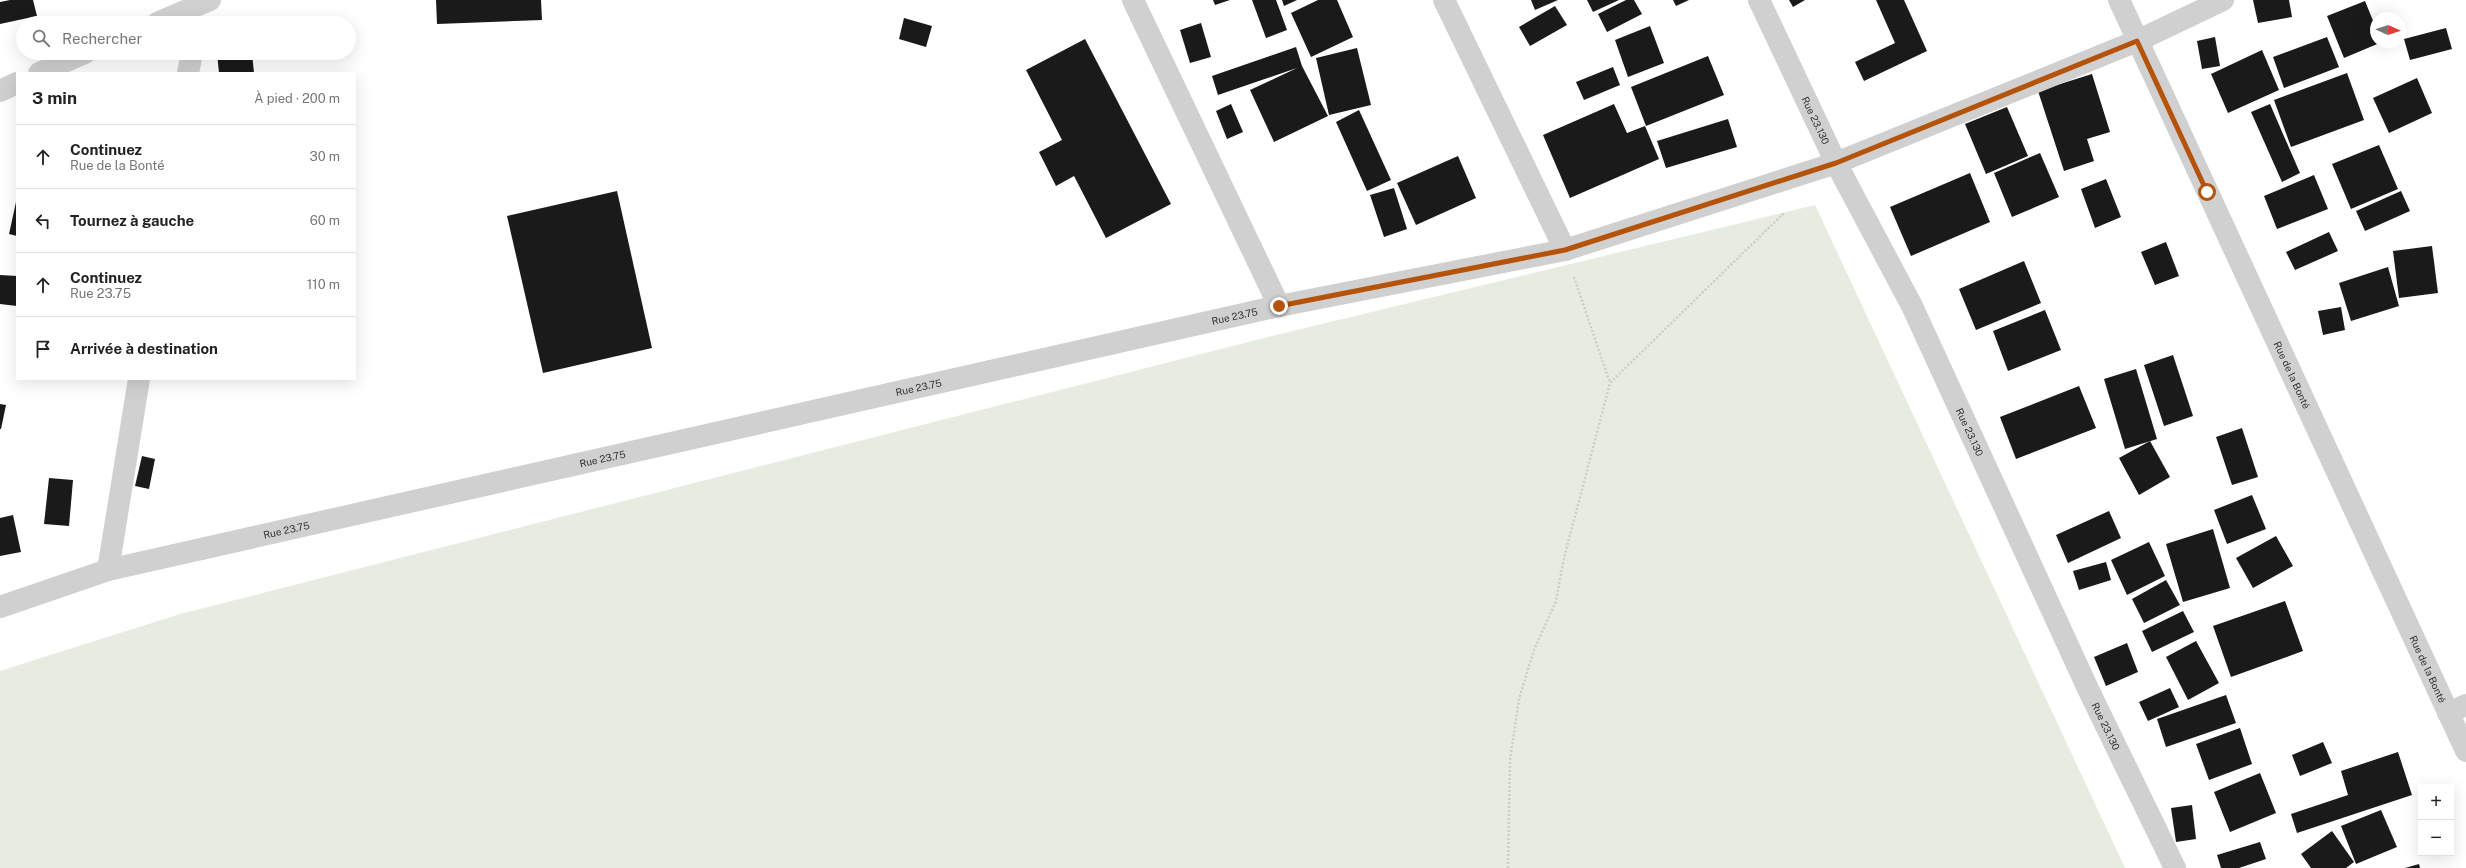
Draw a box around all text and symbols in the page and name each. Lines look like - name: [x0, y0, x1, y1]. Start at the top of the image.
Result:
- north arrow: [2370, 12, 2406, 48]
- search box: [16, 16, 356, 60]
- icon: search: [30, 27, 52, 49]
- text: Rechercher: [62, 30, 142, 47]
- text: 3 min: [32, 88, 77, 108]
- text: À pied · 200 m: [254, 91, 340, 106]
- street label: Rue 23.130: [1799, 94, 1832, 146]
- text: Continuez: [70, 141, 142, 158]
- icon: ahead: [32, 146, 54, 168]
- text: 30 m: [310, 149, 340, 164]
- text: Rue de la Bonté: [70, 158, 165, 173]
- route start: [2198, 183, 2216, 201]
- icon: left: [32, 210, 54, 232]
- text: Tournez à gauche: [70, 212, 194, 229]
- text: 60 m: [310, 213, 340, 228]
- text: Continuez: [70, 269, 142, 286]
- icon: ahead: [32, 274, 54, 296]
- text: 110 m: [307, 277, 340, 292]
- text: Rue 23.75: [70, 286, 131, 301]
- route end: [1270, 297, 1288, 315]
- street label: Rue 23.75: [1210, 305, 1259, 327]
- icon: arrive: [32, 338, 54, 360]
- street label: Rue de la Bonté: [2272, 339, 2313, 411]
- text: Arrivée à destination: [70, 340, 218, 357]
- street label: Rue 23.75: [894, 376, 943, 398]
- street label: Rue 23.130: [1954, 406, 1986, 458]
- street label: Rue 23.75: [578, 448, 627, 470]
- street label: Rue 23.75: [262, 519, 311, 541]
- street label: Rue de la Bonté: [2407, 633, 2449, 705]
- street label: Rue 23.130: [2089, 700, 2123, 752]
- map controls: [2418, 784, 2454, 856]
- button: +: [2418, 784, 2454, 820]
- button: −: [2418, 820, 2454, 856]

